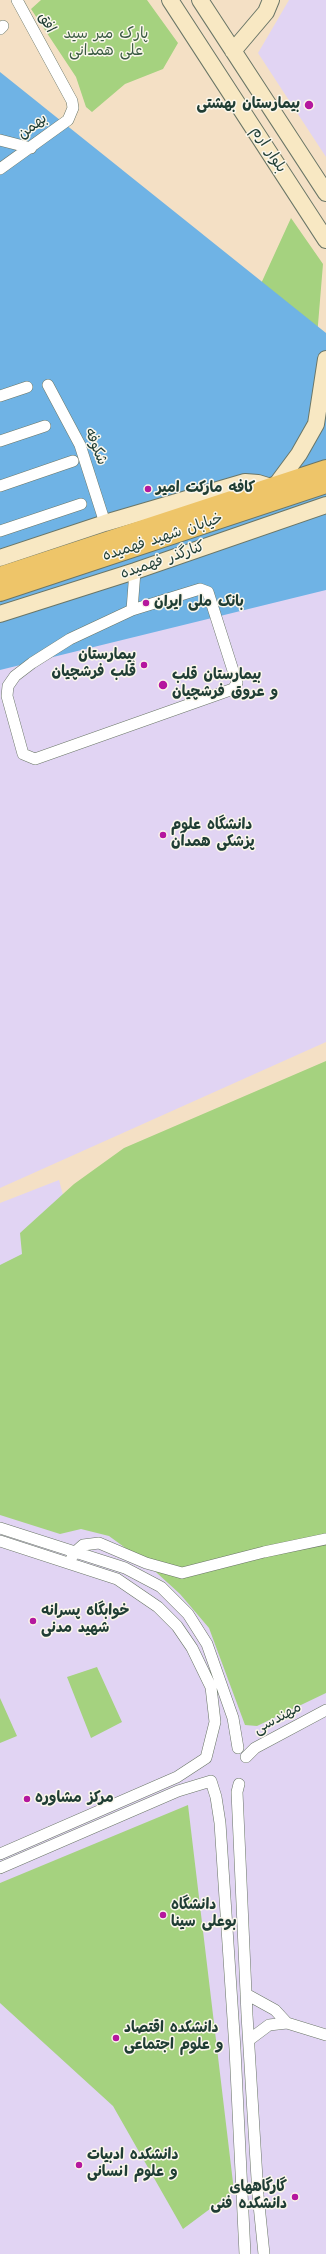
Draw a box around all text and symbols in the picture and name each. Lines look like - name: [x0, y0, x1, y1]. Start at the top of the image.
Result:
- street label: افق: [33, 10, 59, 36]
- park label: پارک میر سید علی همدانی: [64, 26, 148, 61]
- place label: بیمارستان بهشتی: [197, 96, 300, 114]
- marker: بیمارستان بهشتی: [303, 99, 315, 111]
- street label: بهمن: [15, 110, 51, 144]
- street label: بلوار ارم: [246, 123, 290, 177]
- street label: شکوفه: [80, 426, 110, 468]
- place label: کافه مارکت امیر: [156, 480, 255, 498]
- marker: کافه مارکت امیر: [143, 484, 153, 494]
- street label: خیابان شهید فهمیده: [101, 510, 225, 566]
- street label: کنارگذر فهمیده: [118, 538, 208, 584]
- place label: بانک ملی ایران: [154, 594, 244, 612]
- marker: بانک ملی ایران: [141, 598, 151, 608]
- place label: بیمارستان قلب فرشچیان: [51, 647, 136, 682]
- marker: بیمارستان قلب فرشچیان: [139, 660, 149, 670]
- place label: بیمارستان قلب و عروق فرشچیان: [172, 667, 278, 702]
- marker: بیمارستان قلب و عروق فرشچیان: [157, 679, 169, 691]
- place label: دانشگاه علوم پزشکی همدان: [171, 817, 255, 852]
- marker: دانشگاه علوم پزشکی همدان: [158, 830, 168, 840]
- place label: خوابگاه پسرانه شهید مدنی: [41, 1603, 129, 1638]
- marker: خوابگاه پسرانه شهید مدنی: [28, 1616, 38, 1626]
- street label: مهندسی: [251, 1699, 305, 1739]
- place label: مرکز مشاوره: [35, 1790, 114, 1808]
- marker: مرکز مشاوره: [22, 1794, 32, 1804]
- place label: دانشگاه بوعلی سینا: [171, 1897, 237, 1932]
- marker: دانشگاه بوعلی سینا: [158, 1910, 168, 1920]
- place label: دانشکده اقتصاد و علوم اجتماعی: [124, 2020, 224, 2055]
- marker: دانشکده اقتصاد و علوم اجتماعی: [111, 2033, 121, 2043]
- place label: دانشکده ادبیات و علوم انسانی: [87, 2147, 178, 2182]
- marker: دانشکده ادبیات و علوم انسانی: [74, 2160, 84, 2170]
- place label: گارگاههای دانشکده فنی: [211, 2179, 287, 2214]
- marker: گارگاههای دانشکده فنی: [290, 2192, 300, 2202]

